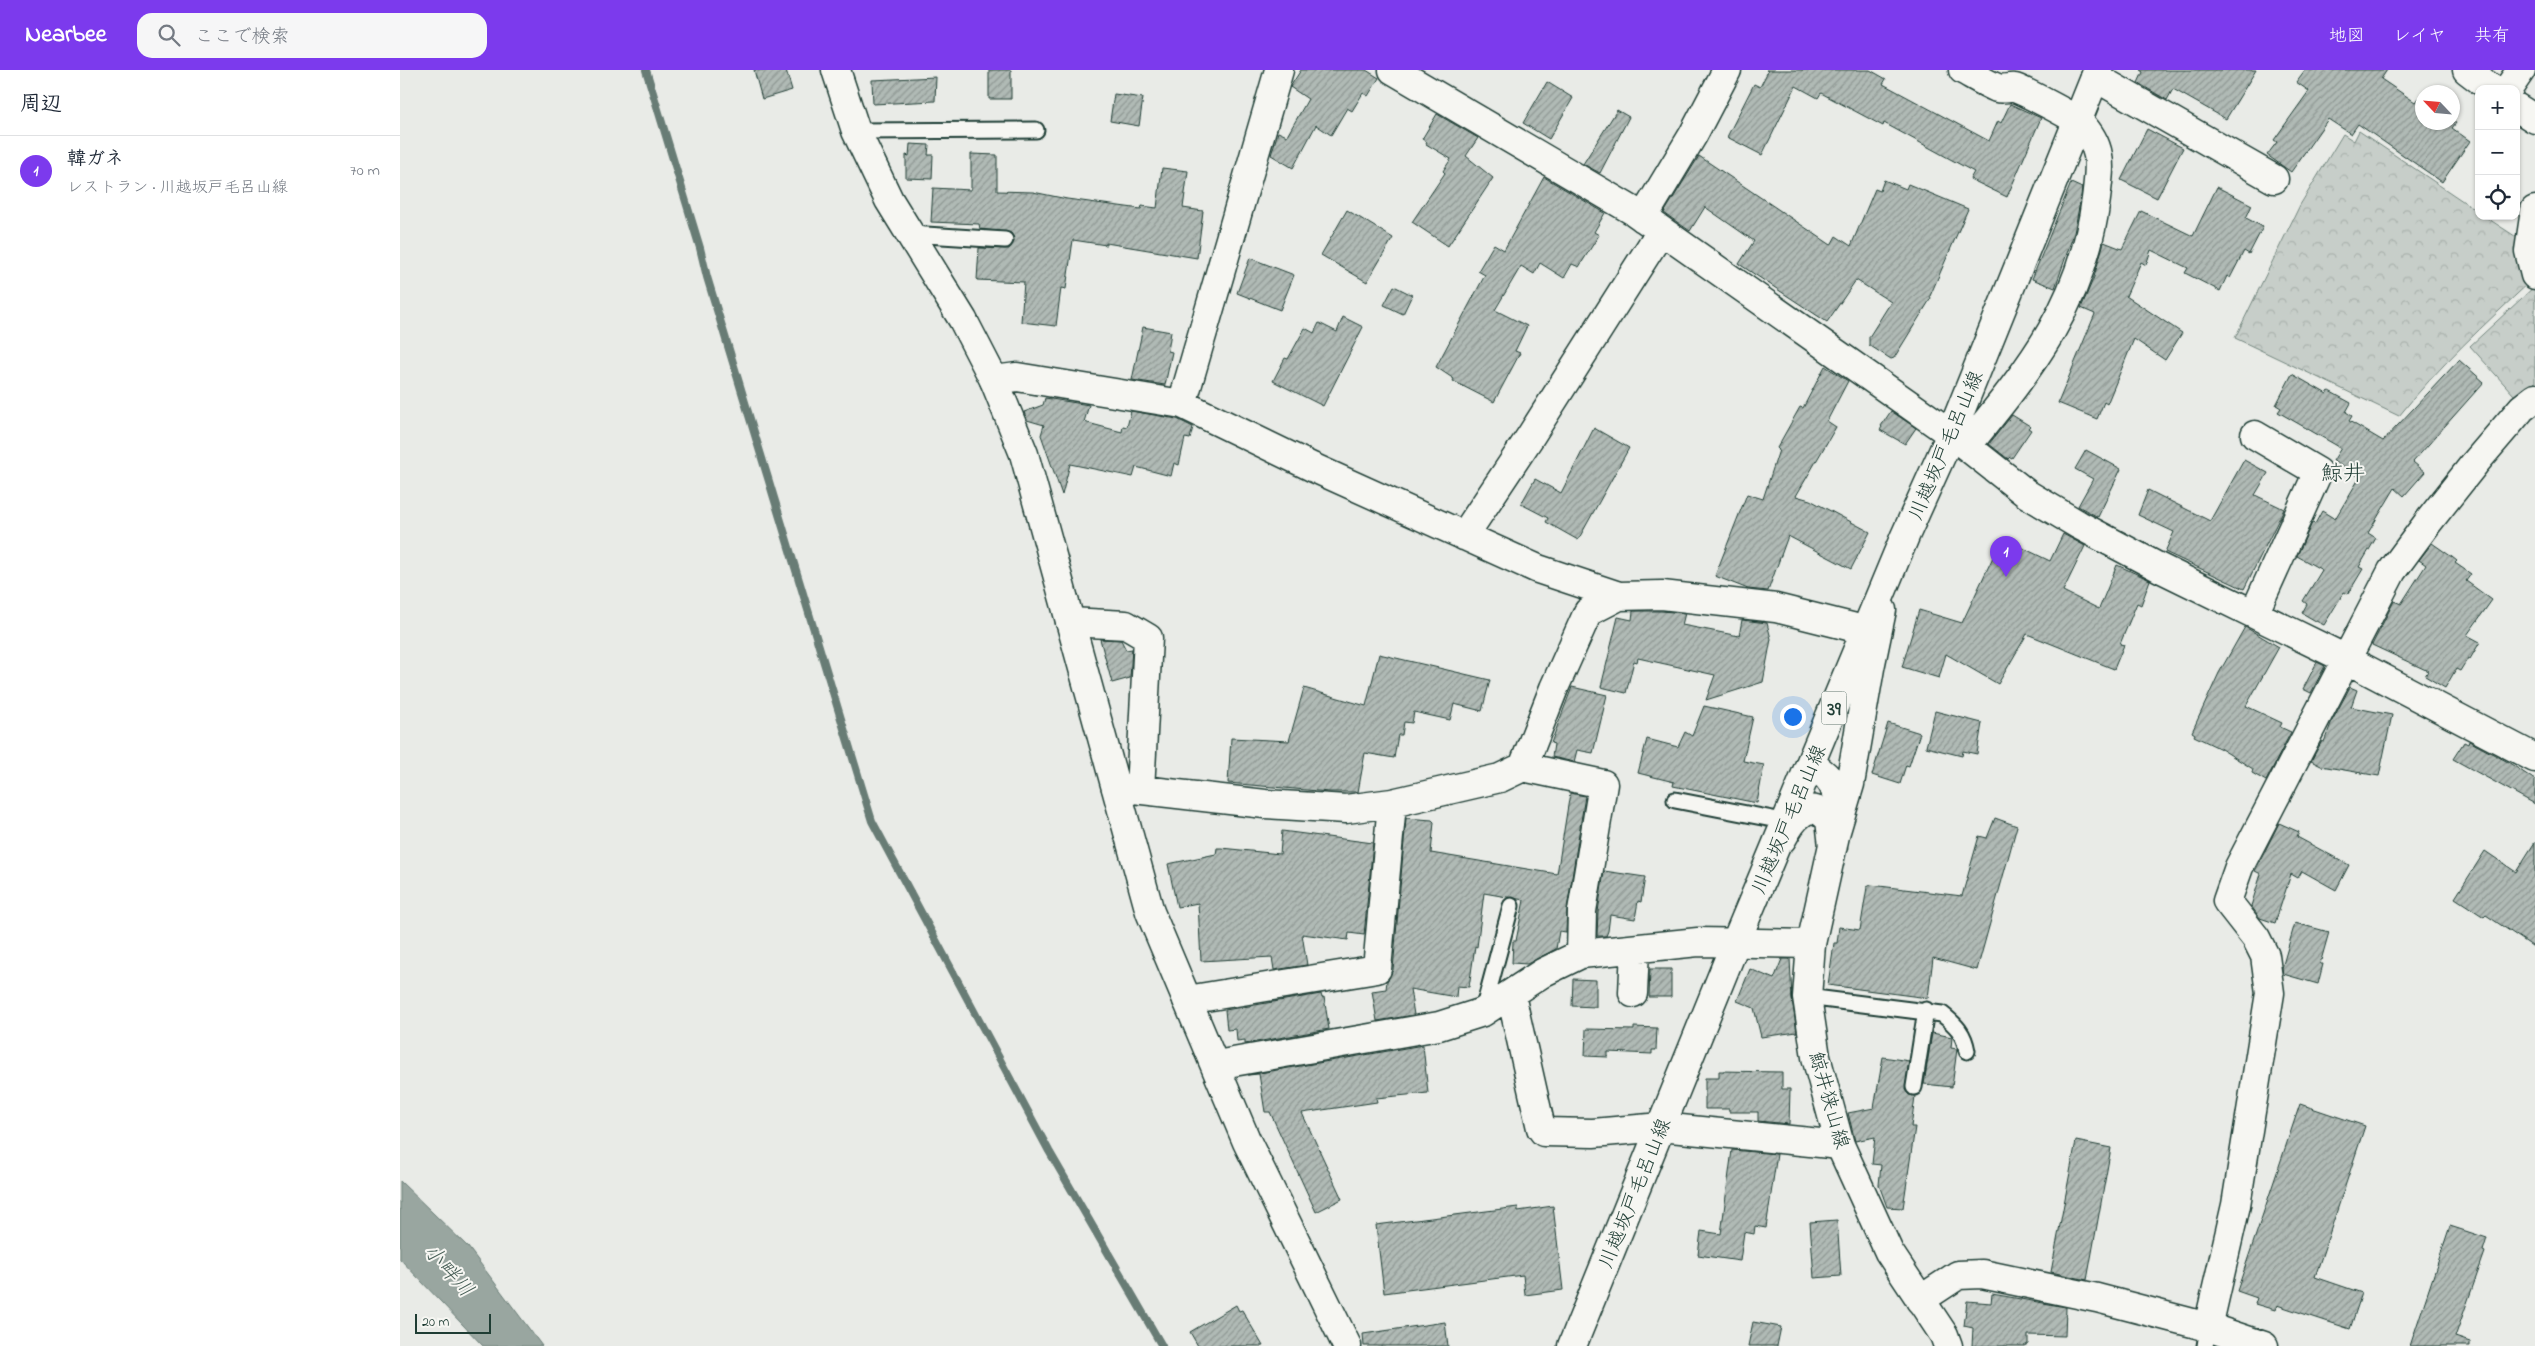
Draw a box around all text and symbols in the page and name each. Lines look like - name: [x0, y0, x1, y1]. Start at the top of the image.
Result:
- search box: [137, 13, 487, 58]
- text: Nearbee: [25, 18, 107, 53]
- icon: search: [155, 21, 183, 49]
- text: ここで検索: [195, 24, 290, 51]
- text: 地図: [2329, 24, 2365, 50]
- text: レイヤ: [2393, 24, 2446, 50]
- text: 共有: [2474, 24, 2510, 50]
- north arrow: [2415, 85, 2460, 130]
- map controls: [2475, 85, 2520, 220]
- button: +: [2475, 85, 2520, 130]
- text: 周辺: [20, 90, 62, 120]
- button: −: [2475, 130, 2520, 175]
- text: 韓ガネ: [67, 146, 124, 173]
- text: 1: [33, 159, 39, 183]
- text: 70 m: [350, 159, 380, 183]
- button: locate: [2475, 175, 2520, 220]
- text: レストラン · 川越坂戸毛呂山線: [67, 176, 288, 200]
- street label: 川越坂戸毛呂山線: [1903, 367, 1992, 525]
- district label: 鯨井: [2321, 459, 2365, 491]
- pin: 1: [1990, 536, 2022, 577]
- road number: 39: [1822, 692, 1846, 724]
- your location: [1780, 704, 1806, 730]
- street label: 川越坂戸毛呂山線: [1746, 741, 1835, 899]
- street label: 鯨井狭山線: [1800, 1049, 1855, 1153]
- street label: 川越坂戸毛呂山線: [1593, 1114, 1680, 1274]
- water label: 小畔川: [415, 1238, 480, 1305]
- scale bar: [415, 1311, 491, 1334]
- text: 20 m: [422, 1312, 449, 1333]

